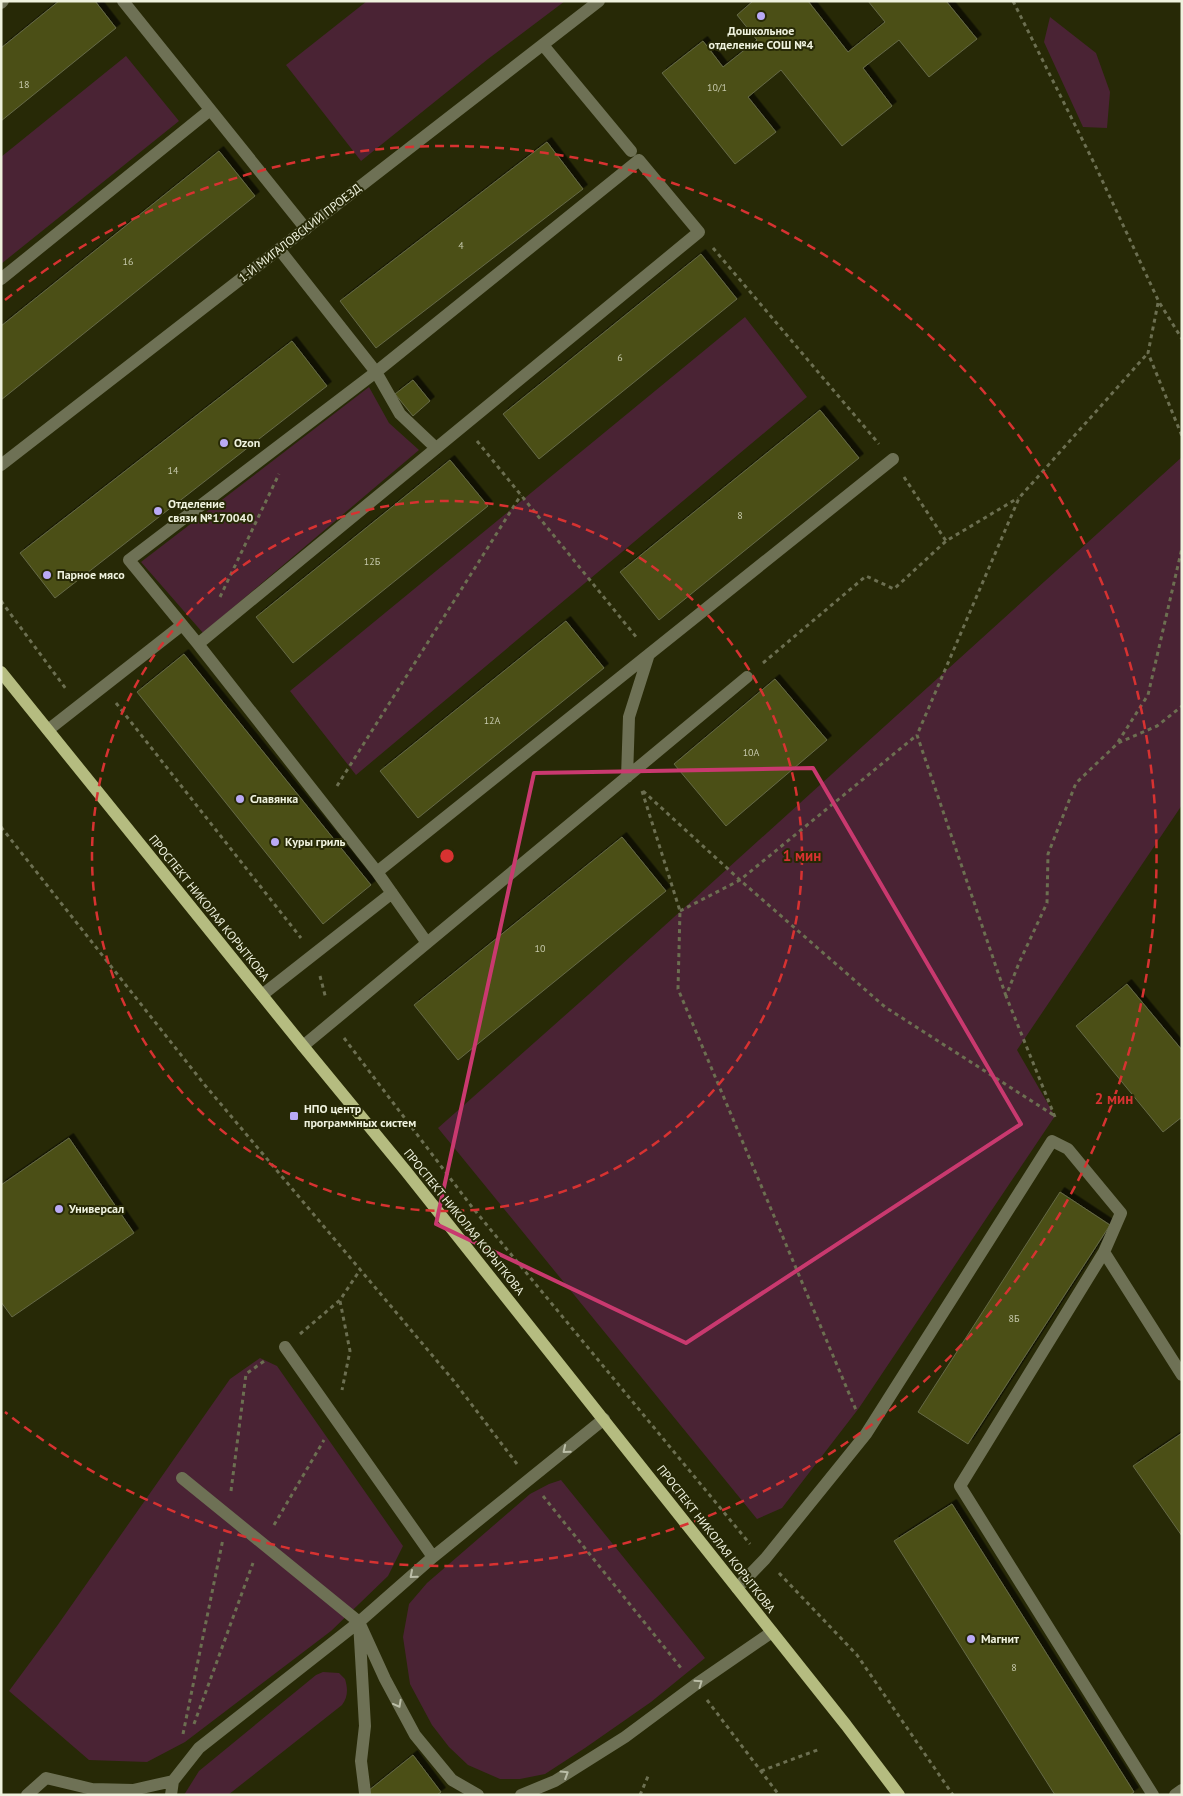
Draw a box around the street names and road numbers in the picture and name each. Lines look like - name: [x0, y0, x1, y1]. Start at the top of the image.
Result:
- street label: 1-Й МИГАЛОВСКИЙ ПРОЕЗД: [235, 180, 364, 285]
- street label: ПРОСПЕКТ НИКОЛАЯ КОРЫТКОВА: [146, 832, 273, 984]
- street label: ПРОСПЕКТ НИКОЛАЯ КОРЫТКОВА: [401, 1146, 528, 1298]
- street label: ПРОСПЕКТ НИКОЛАЯ КОРЫТКОВА: [654, 1462, 779, 1616]

